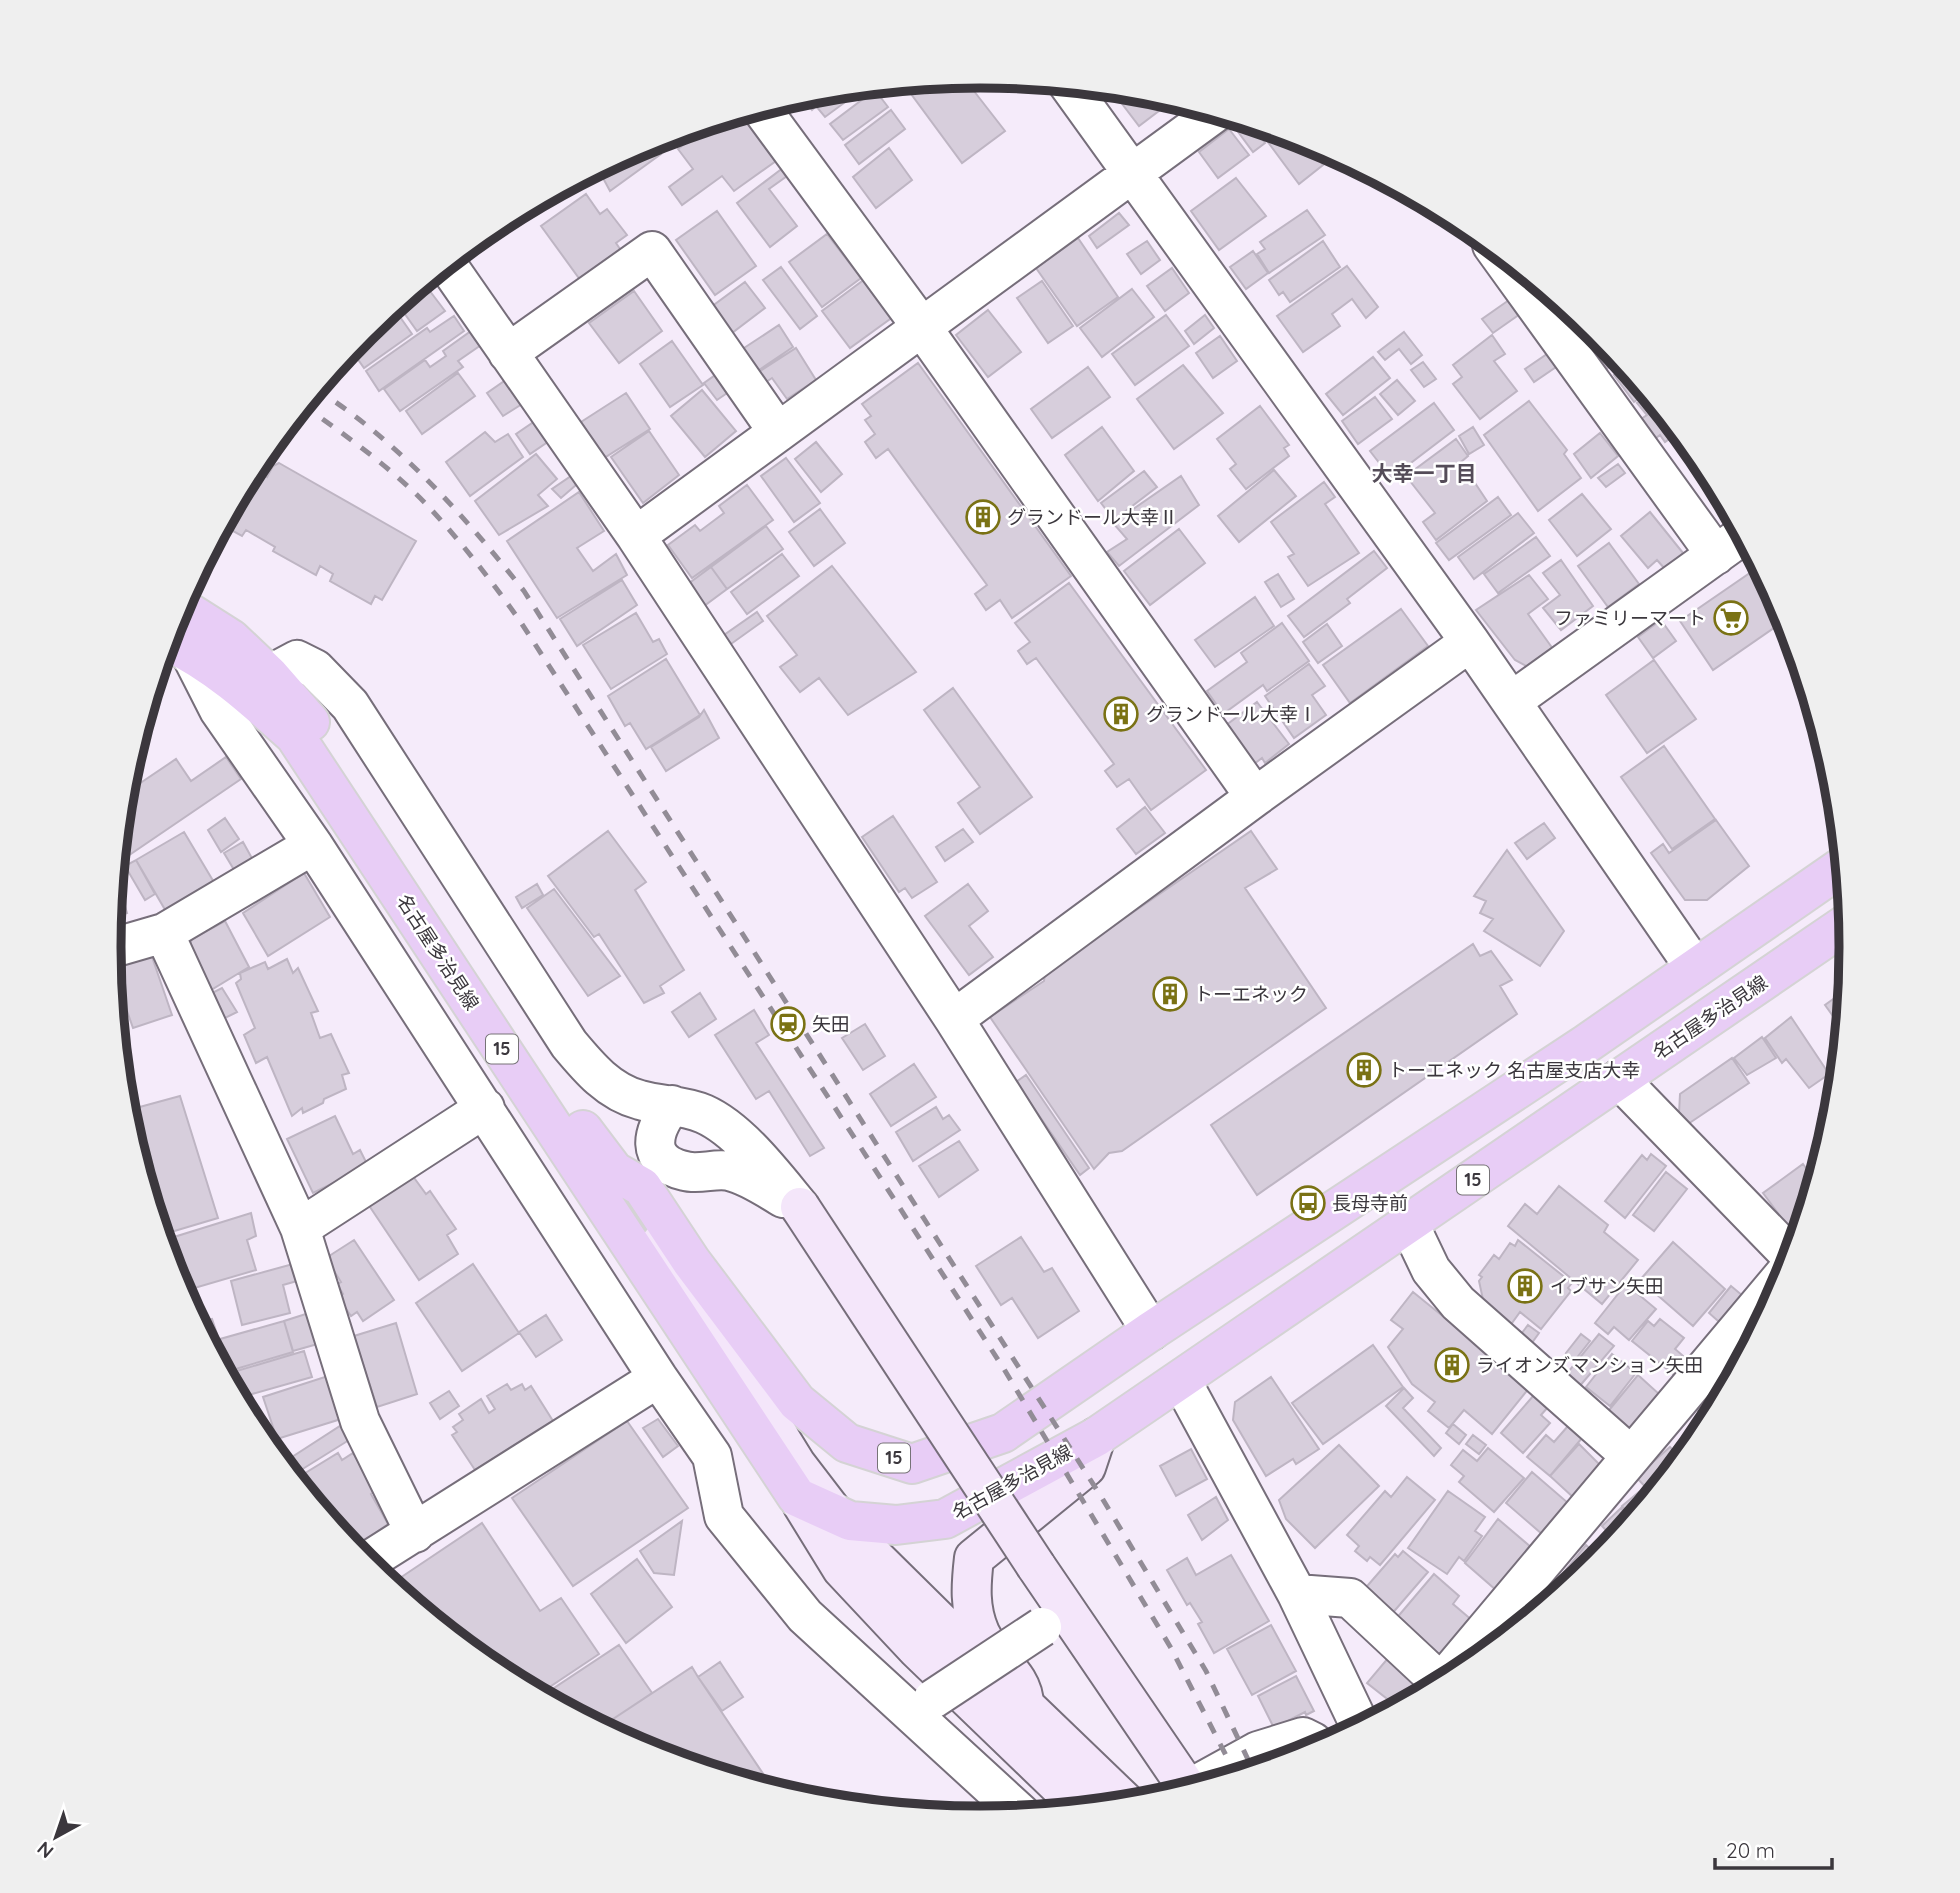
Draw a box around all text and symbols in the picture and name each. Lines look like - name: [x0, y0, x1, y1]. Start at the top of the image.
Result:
- district label: 大幸一丁目: [1372, 460, 1477, 486]
- building icon: グランドール大幸Ⅱ: [964, 498, 1002, 536]
- place label: グランドール大幸Ⅱ: [1007, 505, 1178, 529]
- supermarket icon: ファミリーマート: [1712, 599, 1750, 637]
- place label: ファミリーマート: [1554, 606, 1706, 630]
- building icon: グランドール大幸Ⅰ: [1102, 695, 1140, 733]
- place label: グランドール大幸Ⅰ: [1146, 702, 1317, 726]
- street label: 名古屋多治見線: [392, 890, 484, 1014]
- street label: 名古屋多治見線: [1648, 970, 1772, 1064]
- building icon: トーエネック: [1151, 975, 1189, 1013]
- place label: トーエネック: [1194, 982, 1308, 1006]
- station icon: 矢田: [769, 1005, 807, 1043]
- place label: 矢田: [812, 1012, 850, 1036]
- road number: 15: [486, 1034, 518, 1064]
- building icon: トーエネック 名古屋支店大幸: [1345, 1051, 1383, 1089]
- place label: トーエネック 名古屋支店大幸: [1388, 1058, 1640, 1082]
- road number: 15: [1457, 1166, 1489, 1195]
- bus stop icon: 長母寺前: [1289, 1184, 1327, 1222]
- place label: 長母寺前: [1332, 1191, 1408, 1215]
- building icon: イブサン矢田: [1506, 1267, 1544, 1305]
- place label: イブサン矢田: [1550, 1274, 1664, 1298]
- building icon: ライオンズマンション矢田: [1433, 1346, 1471, 1384]
- place label: ライオンズマンション矢田: [1476, 1353, 1704, 1377]
- street label: 名古屋多治見線: [948, 1439, 1076, 1525]
- road number: 15: [878, 1443, 910, 1472]
- north arrow: [21, 1802, 91, 1872]
- scale bar: [1715, 1826, 1832, 1870]
- text: N: [32, 1836, 58, 1864]
- text: 20 m: [1726, 1837, 1775, 1863]

